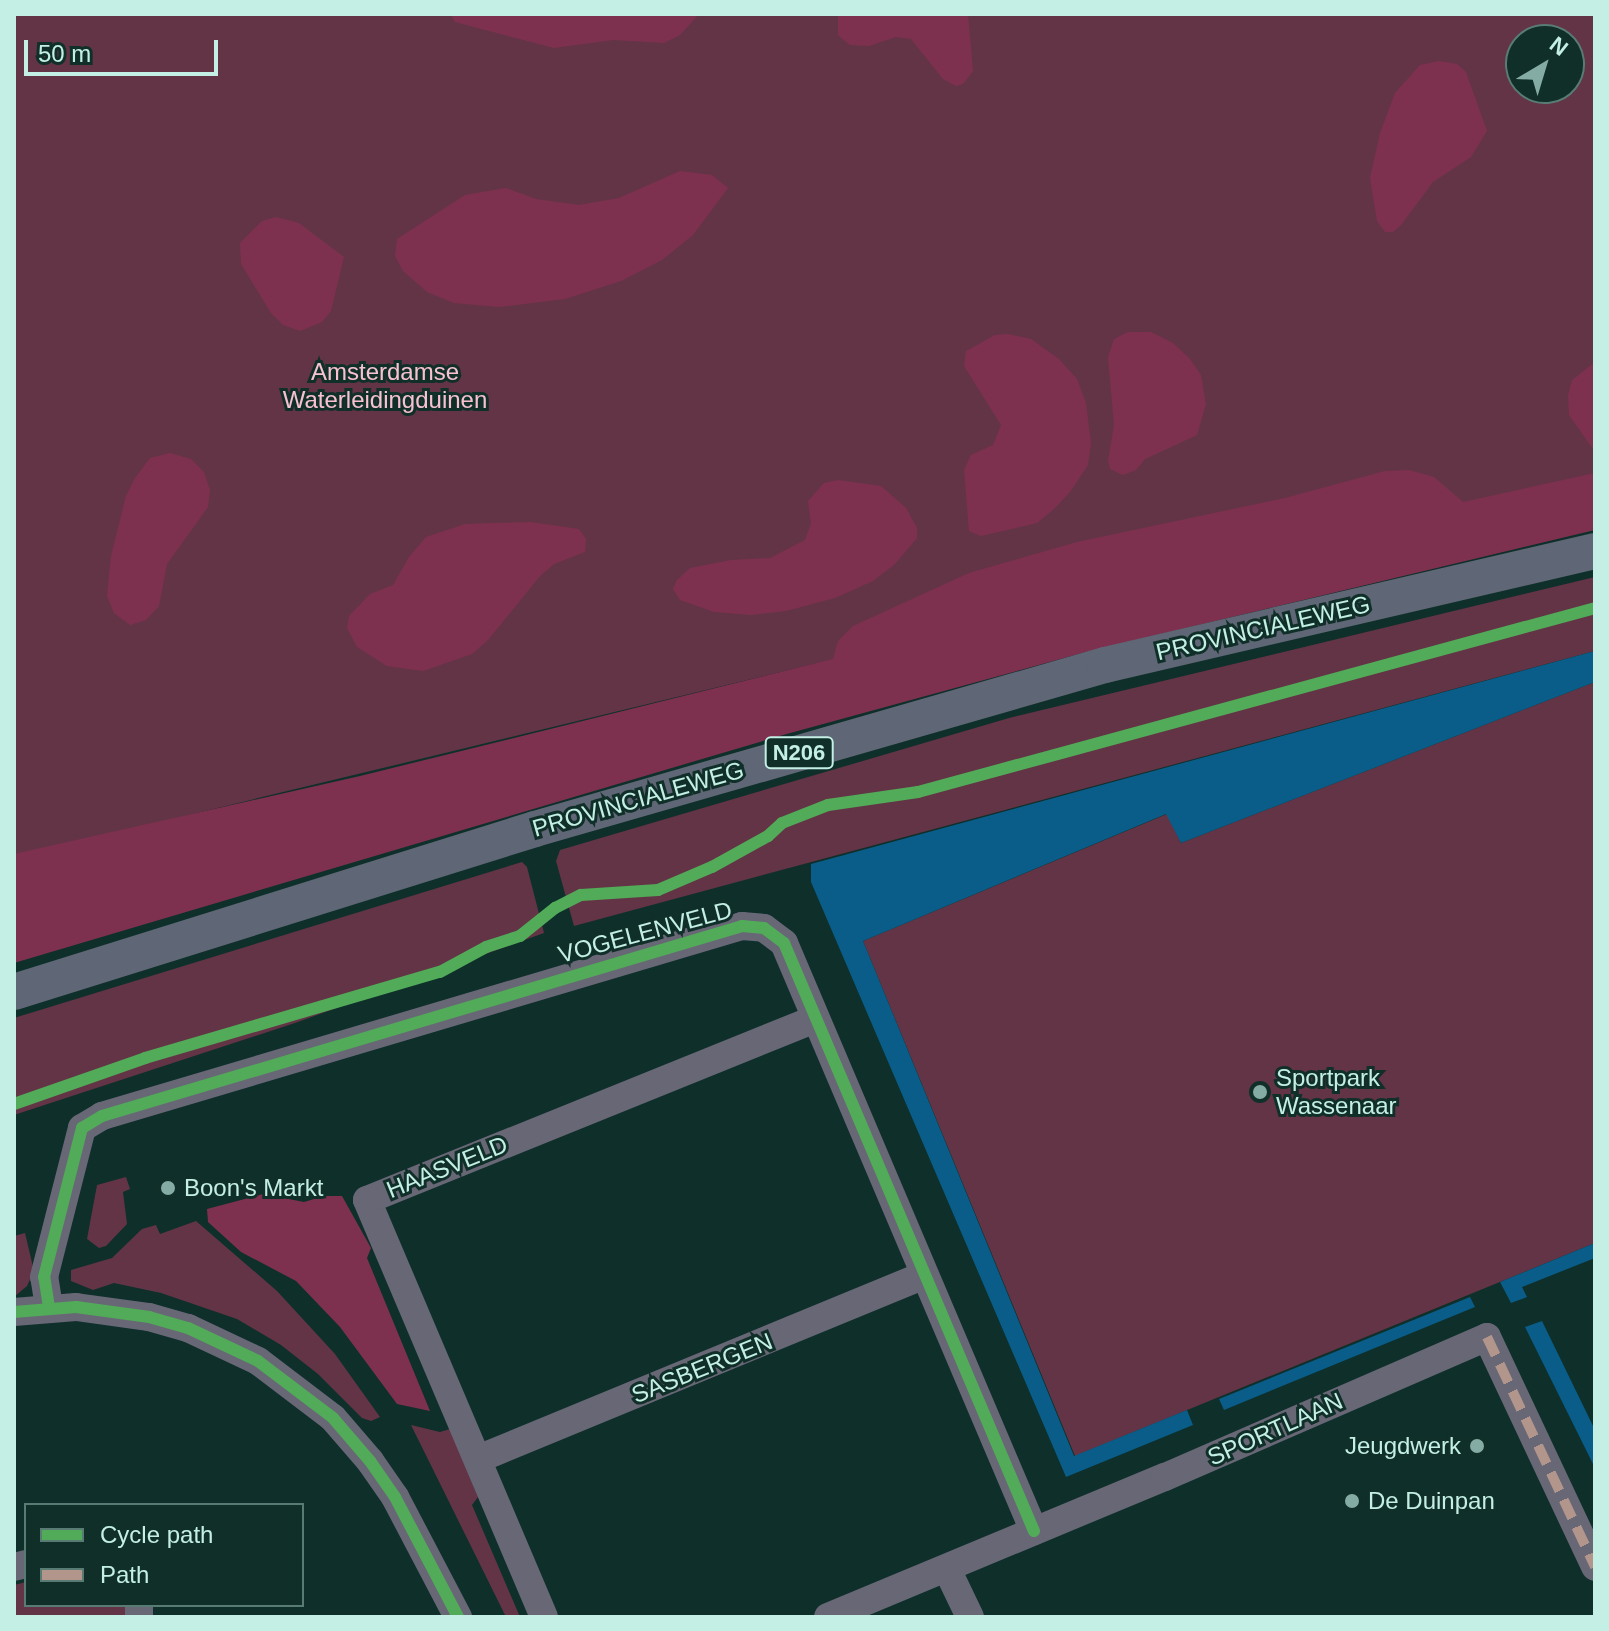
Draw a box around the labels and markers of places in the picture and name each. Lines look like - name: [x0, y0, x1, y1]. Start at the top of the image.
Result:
- place label: Sportpark Wassenaar: [1276, 1064, 1396, 1120]
- marker: Sportpark Wassenaar: [1251, 1083, 1269, 1101]
- place label: Boon's Markt: [184, 1174, 323, 1202]
- marker: Boon's Markt: [159, 1179, 177, 1197]
- place label: Jeugdwerk: [1345, 1432, 1461, 1460]
- marker: Jeugdwerk: [1468, 1437, 1486, 1455]
- place label: De Duinpan: [1368, 1487, 1495, 1515]
- marker: De Duinpan: [1343, 1492, 1361, 1510]

